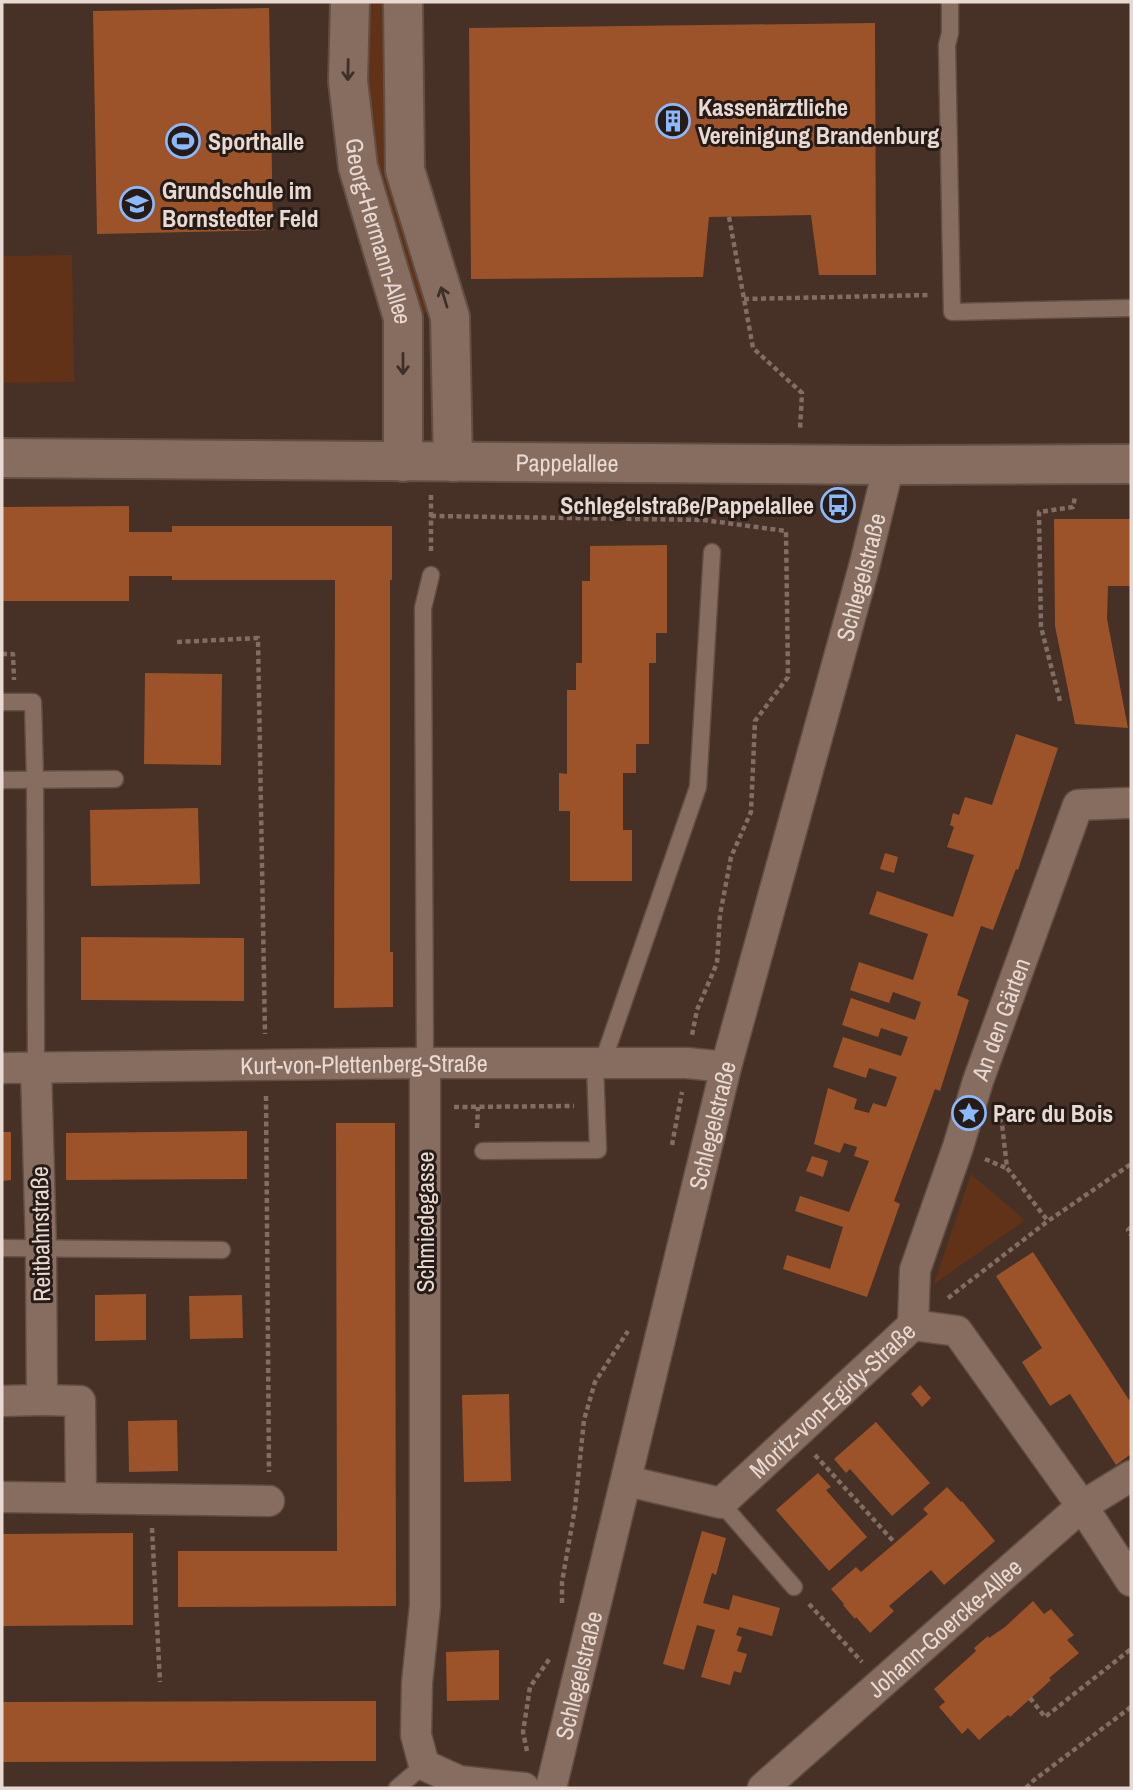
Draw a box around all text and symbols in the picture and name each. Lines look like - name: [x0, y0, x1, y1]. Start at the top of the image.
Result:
- one-way arrow: [342, 58, 355, 81]
- place label: Kassenärztliche Vereinigung Brandenburg: [698, 91, 939, 151]
- building icon: Kassenärztliche Vereinigung Brandenburg: [654, 102, 692, 140]
- sports icon: Sporthalle: [164, 122, 202, 160]
- place label: Sporthalle: [208, 125, 304, 157]
- street label: Georg-Hermann-Allee: [339, 136, 419, 324]
- place label: Grundschule im Bornstedter Feld: [162, 174, 319, 234]
- school or university icon: Grundschule im Bornstedter Feld: [118, 185, 156, 223]
- one-way arrow: [437, 286, 449, 308]
- one-way arrow: [396, 352, 410, 375]
- street label: Pappelallee: [515, 446, 619, 479]
- bus stop icon: Schlegelstraße/Pappelallee: [819, 486, 857, 524]
- place label: Schlegelstraße/Pappelallee: [560, 489, 814, 521]
- street label: Schlegelstraße: [828, 510, 893, 645]
- street label: An den Gärten: [963, 954, 1037, 1086]
- street label: Kurt-von-Plettenberg-Straße: [240, 1047, 488, 1081]
- street label: Schlegelstraße: [681, 1057, 743, 1193]
- place icon: Parc du Bois: [950, 1094, 988, 1132]
- place label: Parc du Bois: [993, 1097, 1113, 1129]
- street label: Schmiedegasse: [409, 1151, 441, 1293]
- street label: Reitbahnstraße: [23, 1166, 57, 1302]
- street label: Moritz-von-Egidy-Straße: [742, 1315, 922, 1485]
- street label: Johann-Goercke-Allee: [860, 1551, 1028, 1705]
- street label: Schlegelstraße: [547, 1608, 609, 1743]

